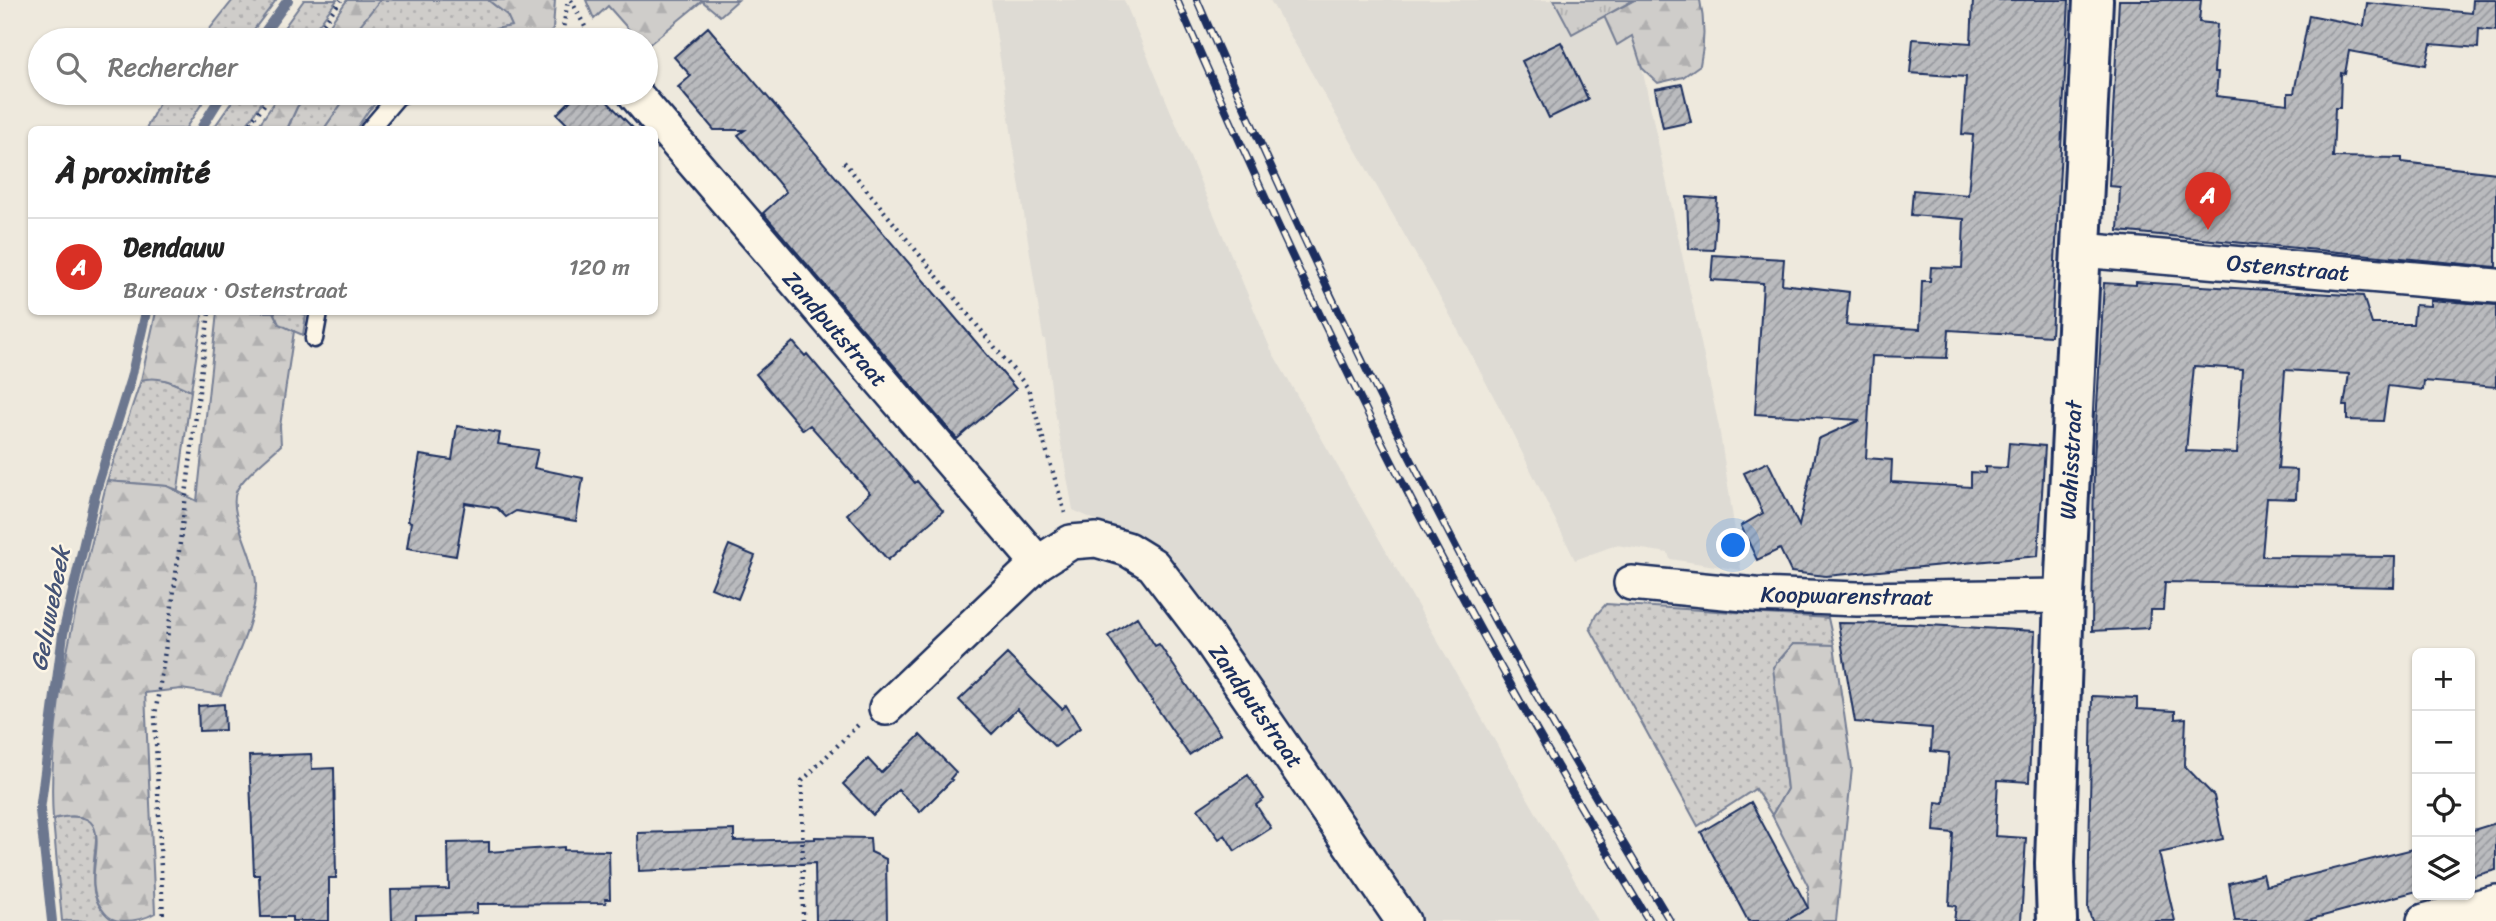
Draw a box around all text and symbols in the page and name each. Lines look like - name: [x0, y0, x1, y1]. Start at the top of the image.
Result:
- search box: [28, 28, 658, 105]
- text: Rechercher: [108, 44, 238, 90]
- icon: search: [52, 48, 90, 86]
- text: À proximité: [56, 145, 210, 199]
- pin: A: [2185, 172, 2231, 230]
- text: Dendauw: [123, 224, 225, 270]
- street label: Ostenstraat: [2225, 242, 2351, 294]
- text: A: [71, 247, 87, 288]
- text: 120 m: [569, 247, 630, 288]
- street label: Zandputstraat: [772, 261, 898, 397]
- text: Bureaux · Ostenstraat: [123, 270, 348, 311]
- street label: Wahisstraat: [2047, 398, 2095, 521]
- your location: [1716, 528, 1750, 562]
- water label: Geluwebeek: [17, 540, 83, 675]
- street label: Koopwarenstraat: [1760, 574, 1934, 618]
- street label: Zandputstraat: [1197, 635, 1315, 777]
- map controls: [2412, 648, 2475, 900]
- button: +: [2412, 648, 2475, 711]
- button: −: [2412, 711, 2475, 774]
- button: locate: [2412, 774, 2475, 837]
- button: layers: [2412, 837, 2475, 900]

